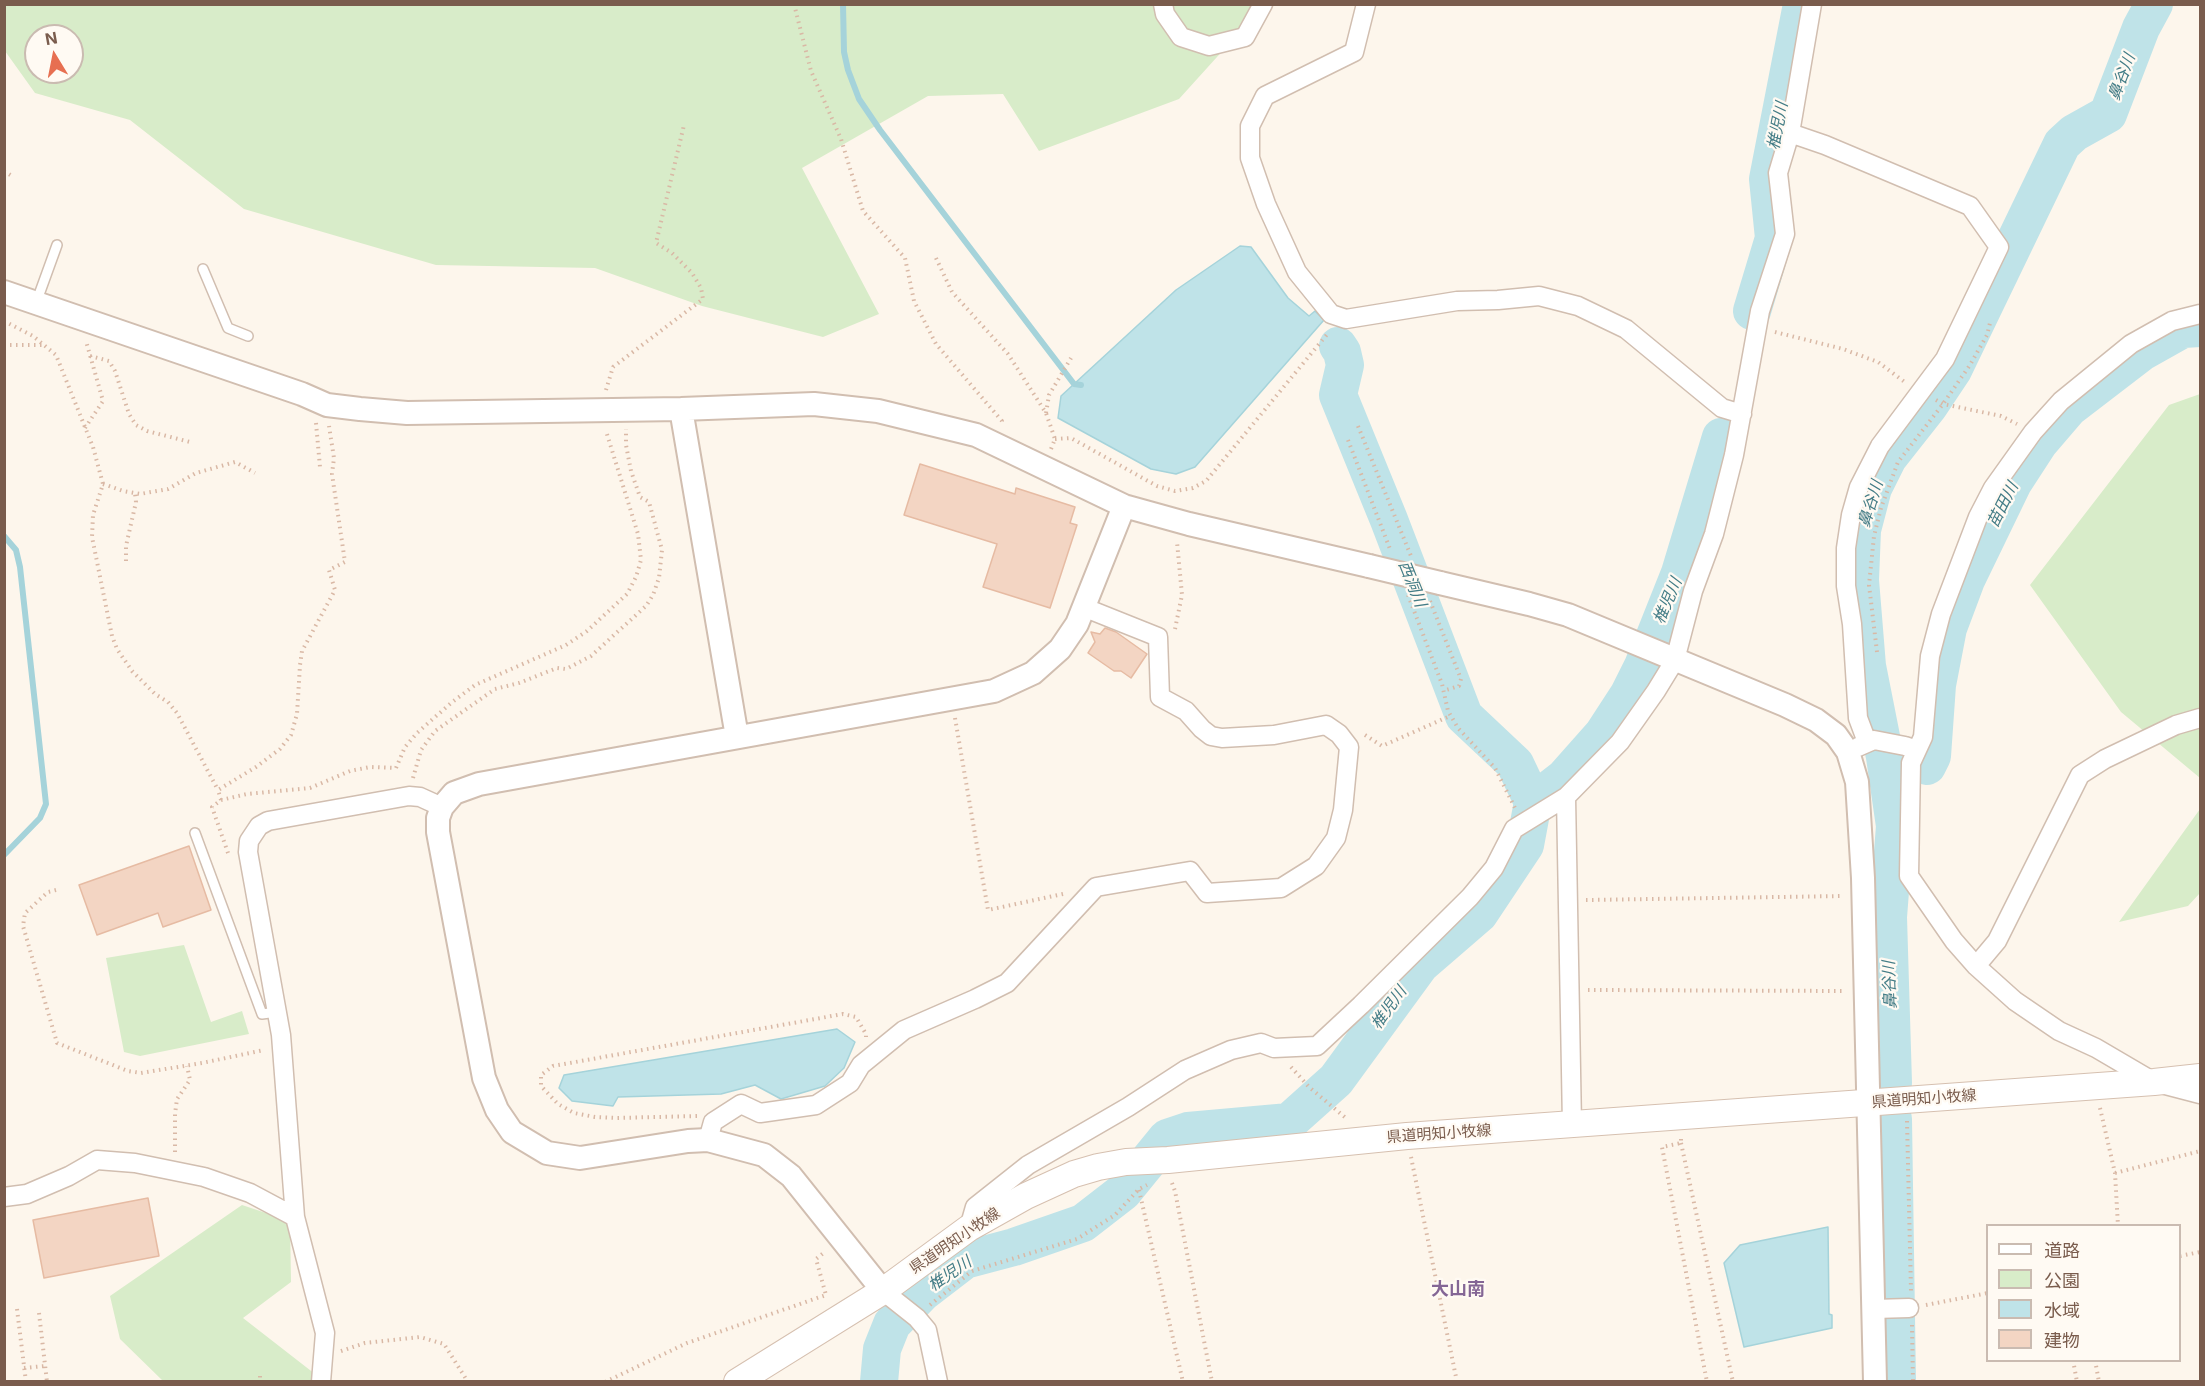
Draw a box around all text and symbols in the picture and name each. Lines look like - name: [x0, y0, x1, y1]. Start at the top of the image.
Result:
- north arrow: [24, 24, 84, 84]
- text: N: [43, 27, 59, 49]
- water label: 鼻谷川: [2104, 51, 2140, 103]
- water label: 椎児川: [1764, 101, 1792, 151]
- water label: 鼻谷川: [1855, 478, 1887, 530]
- water label: 苗田川: [1984, 479, 2022, 531]
- water label: 西洞川: [1394, 558, 1430, 610]
- water label: 椎児川: [1650, 575, 1686, 627]
- water label: 鼻谷川: [1880, 961, 1900, 1009]
- water label: 椎児川: [1367, 983, 1411, 1033]
- street label: 県道明知小牧線: [1871, 1086, 1977, 1112]
- street label: 県道明知小牧線: [1386, 1121, 1492, 1147]
- street label: 県道明知小牧線: [906, 1204, 1004, 1278]
- legend: [1986, 1224, 2181, 1362]
- text: 道路: [2044, 1240, 2080, 1261]
- water label: 椎児川: [925, 1253, 975, 1295]
- text: 公園: [2044, 1270, 2080, 1291]
- district label: 大山南: [1431, 1279, 1485, 1301]
- text: 水域: [2044, 1300, 2080, 1321]
- text: 建物: [2044, 1330, 2080, 1351]

